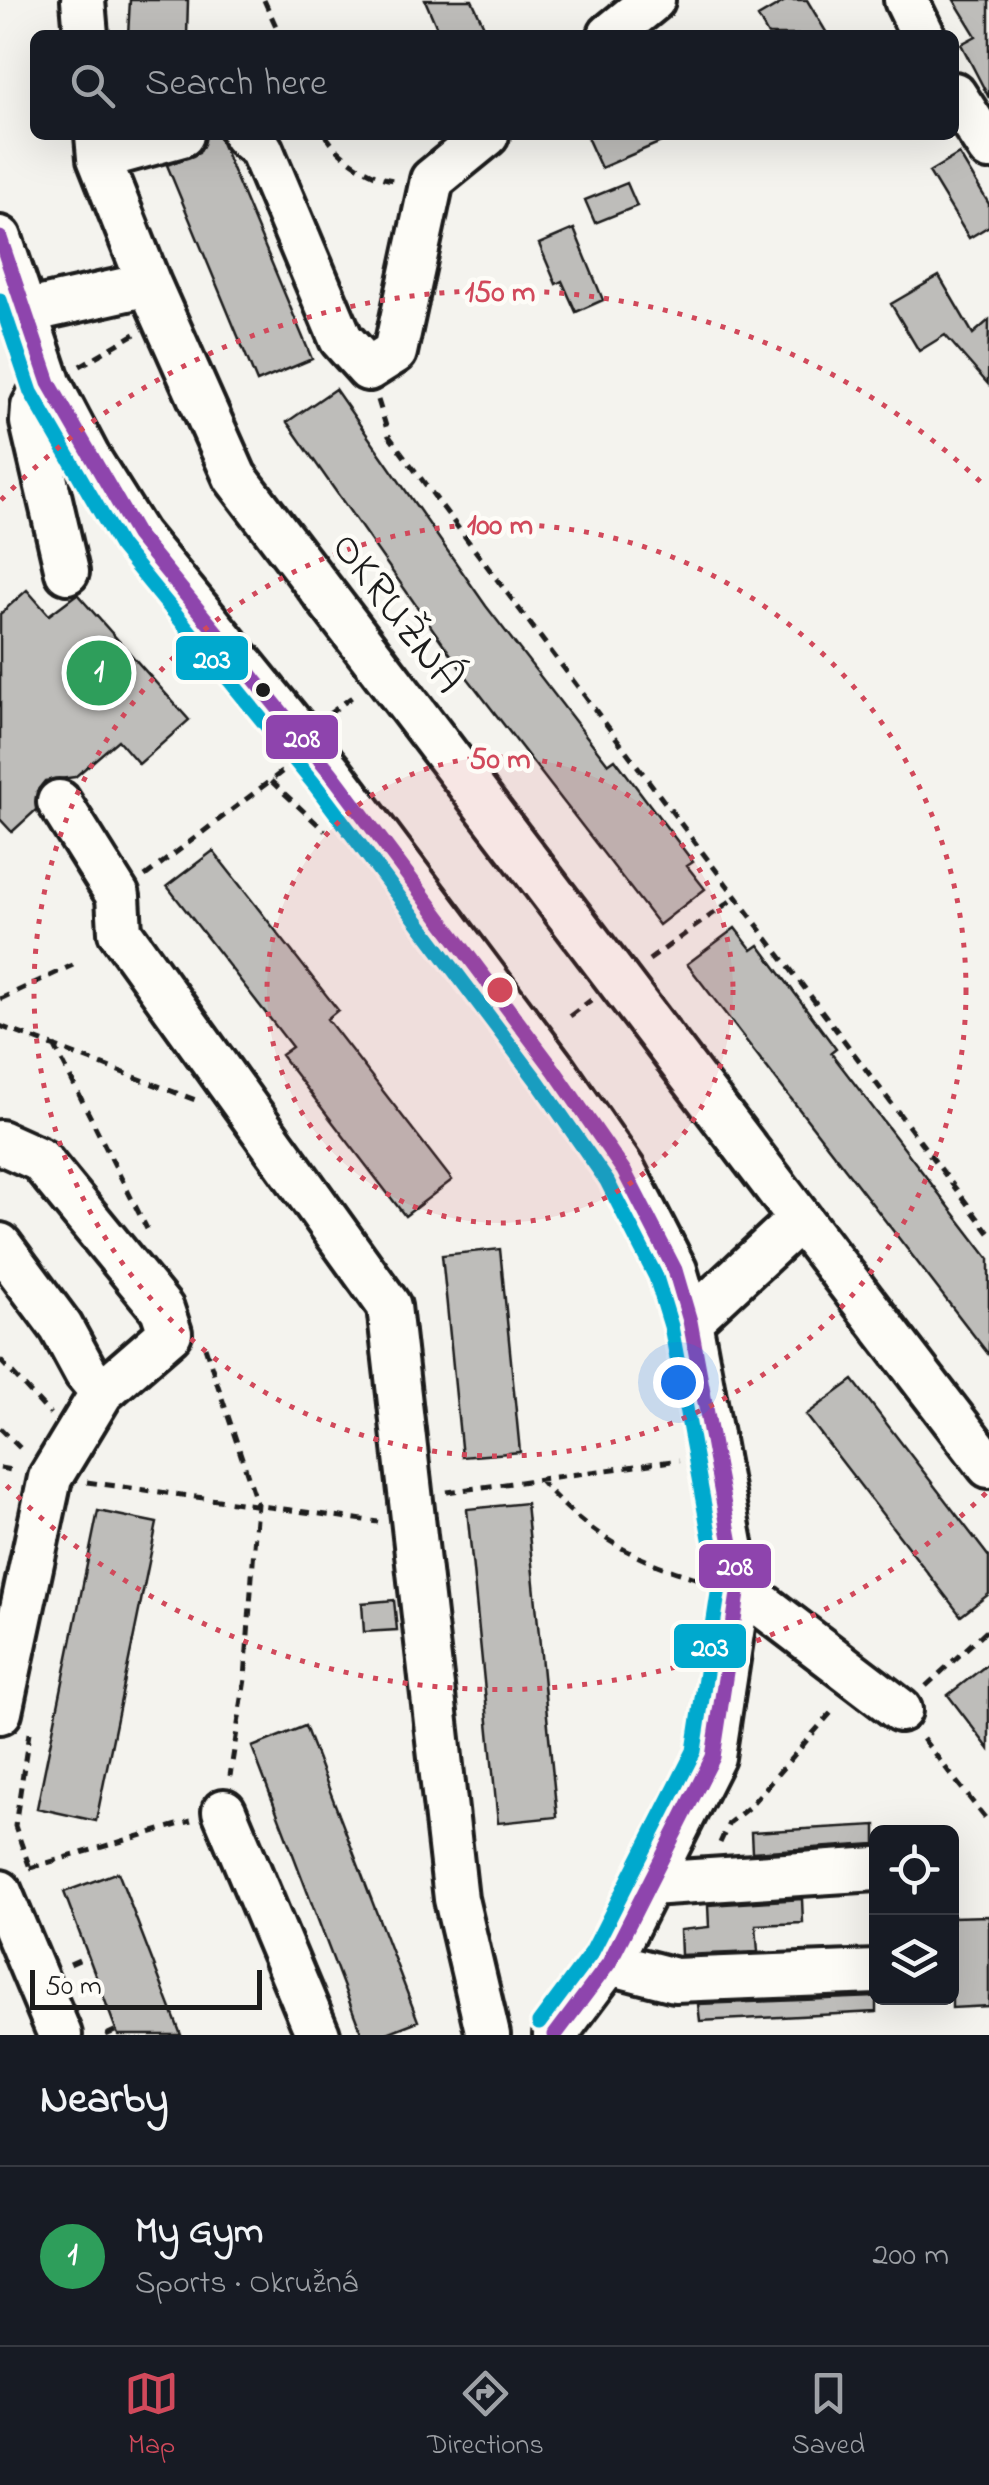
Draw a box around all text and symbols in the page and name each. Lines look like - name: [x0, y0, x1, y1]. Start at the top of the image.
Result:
- search box: [30, 30, 959, 140]
- text: Search here: [145, 57, 327, 113]
- icon: search: [65, 58, 120, 113]
- text: 150 m: [465, 272, 535, 316]
- text: 100 m: [467, 505, 533, 549]
- street label: OKRUŽNÁ: [313, 519, 479, 709]
- line badge: 203: [174, 634, 250, 682]
- pin: 1: [66, 636, 132, 710]
- text: 203: [192, 641, 231, 682]
- unlabelled marker: [253, 680, 273, 700]
- line badge: 208: [264, 713, 340, 761]
- text: 208: [283, 720, 321, 761]
- text: 50 m: [470, 739, 530, 783]
- centre of rings: [482, 972, 518, 1008]
- your location: [653, 1357, 704, 1408]
- line badge: 208: [697, 1542, 773, 1590]
- text: 208: [716, 1548, 754, 1589]
- line badge: 203: [672, 1622, 748, 1670]
- text: 203: [690, 1629, 729, 1670]
- map controls: [869, 1825, 959, 2005]
- button: locate: [869, 1825, 959, 1915]
- button: layers: [869, 1915, 959, 2005]
- scale bar: [30, 1965, 262, 2010]
- text: 50 m: [45, 1967, 102, 2008]
- text: Nearby: [40, 2070, 168, 2131]
- text: My Gym: [135, 2205, 263, 2261]
- text: 1: [67, 2233, 78, 2280]
- text: 200 m: [873, 2233, 949, 2280]
- text: Sports · Okružná: [135, 2261, 358, 2308]
- tab: Map: [124, 2366, 179, 2467]
- tab: Directions: [427, 2366, 544, 2467]
- tab: Saved: [792, 2366, 865, 2467]

